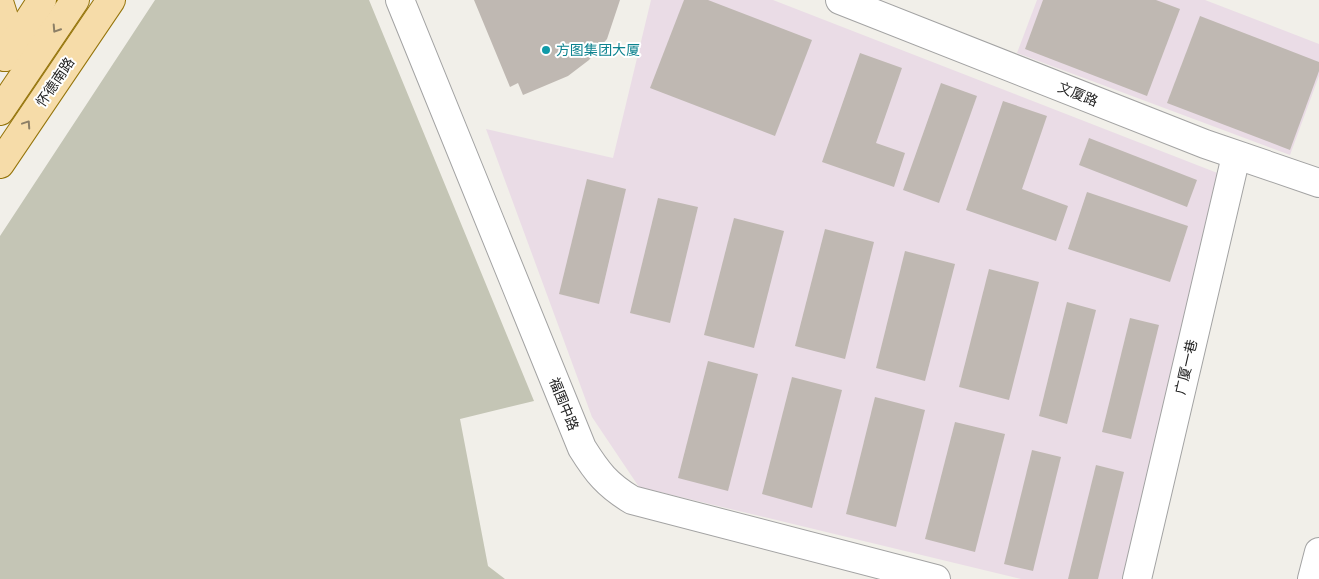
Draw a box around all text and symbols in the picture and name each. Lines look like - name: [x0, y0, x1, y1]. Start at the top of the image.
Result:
- one-way arrow: [53, 24, 62, 33]
- place label: 方图集团大厦: [556, 41, 640, 59]
- marker: 方图集团大厦: [540, 44, 552, 56]
- street label: 怀德南路: [32, 54, 78, 110]
- street label: 文厦路: [1055, 78, 1101, 110]
- one-way arrow: [21, 120, 30, 130]
- street label: 广厦一巷: [1171, 338, 1201, 396]
- street label: 福围中路: [545, 375, 583, 433]

